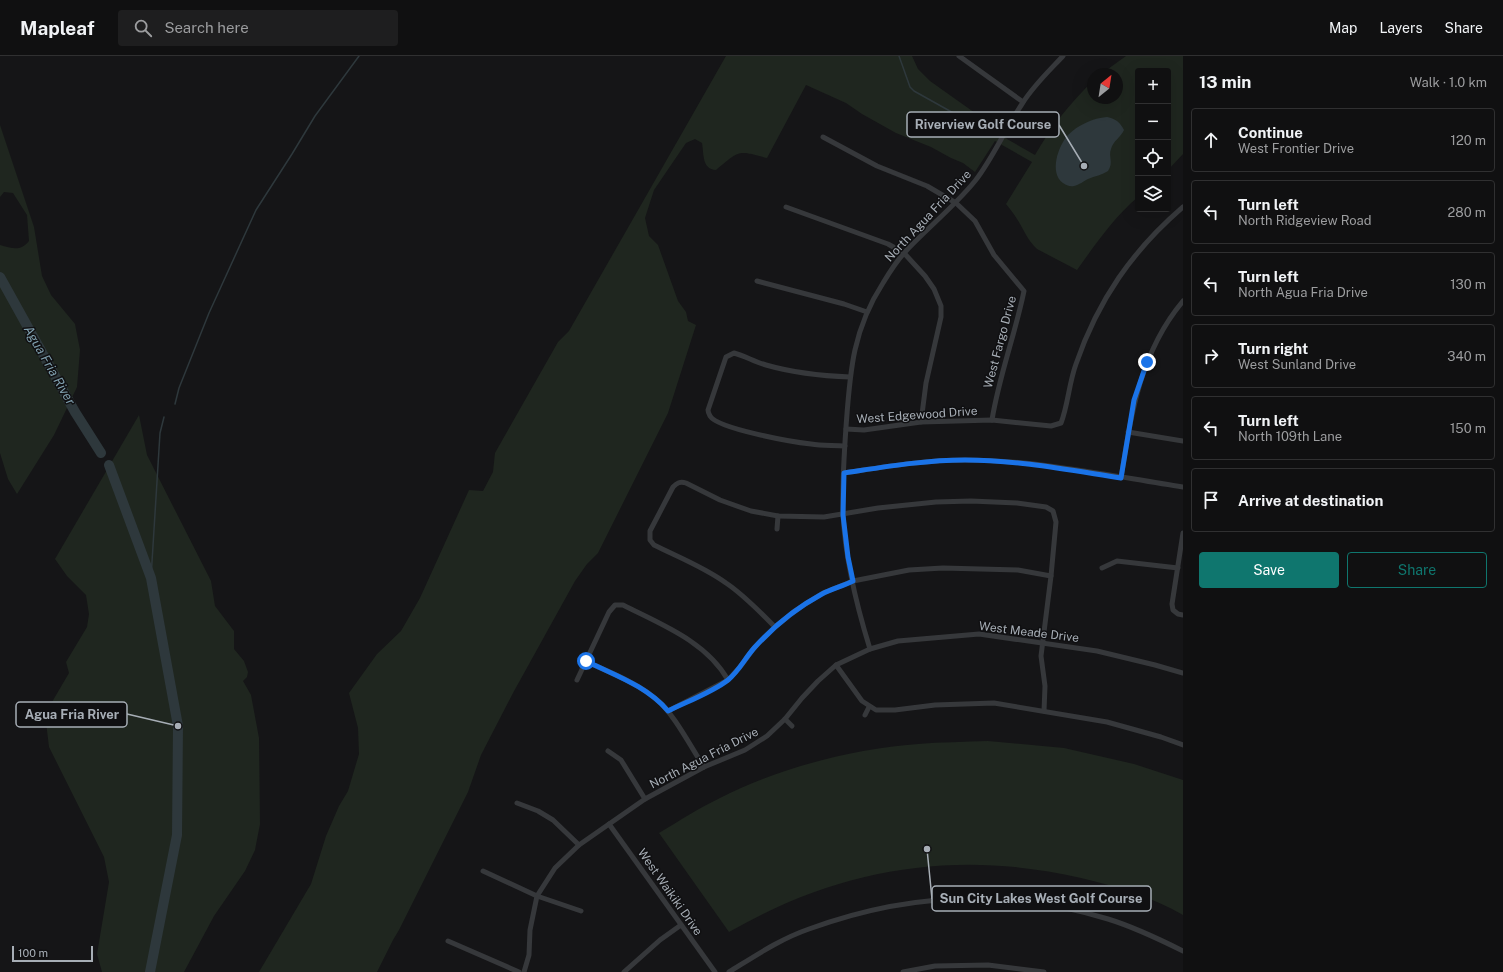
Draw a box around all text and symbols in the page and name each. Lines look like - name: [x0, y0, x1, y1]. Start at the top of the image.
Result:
- search box: [118, 10, 398, 46]
- text: Mapleaf: [20, 17, 94, 39]
- icon: search: [132, 17, 154, 39]
- text: Search here: [164, 19, 249, 36]
- text: Map: [1329, 20, 1357, 36]
- text: Layers: [1379, 20, 1423, 36]
- text: Share: [1445, 20, 1483, 36]
- north arrow: [1087, 68, 1123, 104]
- map controls: [1135, 68, 1171, 212]
- button: +: [1135, 68, 1171, 104]
- text: 13 min: [1199, 72, 1251, 92]
- text: Walk · 1.0 km: [1410, 75, 1487, 90]
- button: −: [1135, 104, 1171, 140]
- callout: Riverview Golf Course: [907, 112, 1059, 137]
- text: Riverview Golf Course: [915, 117, 1051, 132]
- text: Continue: [1238, 124, 1303, 141]
- icon: ahead: [1200, 129, 1222, 151]
- text: 120 m: [1451, 133, 1486, 148]
- button: locate: [1135, 140, 1171, 176]
- text: West Frontier Drive: [1238, 141, 1354, 156]
- street label: North Agua Fria Drive: [882, 167, 974, 265]
- button: layers: [1135, 176, 1171, 212]
- text: Turn left: [1238, 196, 1299, 213]
- icon: left: [1200, 201, 1222, 223]
- text: 280 m: [1448, 205, 1486, 220]
- text: North Ridgeview Road: [1238, 213, 1372, 228]
- text: Turn left: [1238, 268, 1299, 285]
- icon: left: [1200, 273, 1222, 295]
- text: 130 m: [1450, 277, 1486, 292]
- text: North Agua Fria Drive: [1238, 285, 1368, 300]
- street label: West Fargo Drive: [981, 294, 1019, 390]
- water label: Agua Fria River: [21, 323, 78, 408]
- text: Turn right: [1238, 340, 1308, 357]
- icon: right: [1200, 345, 1222, 367]
- text: 340 m: [1447, 349, 1486, 364]
- route end: [1138, 353, 1156, 371]
- text: West Sunland Drive: [1238, 357, 1356, 372]
- street label: West Edgewood Drive: [856, 404, 978, 426]
- text: Turn left: [1238, 412, 1299, 429]
- icon: left: [1200, 417, 1222, 439]
- text: 150 m: [1450, 421, 1486, 436]
- text: North 109th Lane: [1238, 429, 1342, 444]
- icon: arrive: [1200, 489, 1222, 511]
- text: Arrive at destination: [1238, 492, 1383, 509]
- button: Save: [1199, 552, 1339, 588]
- button: Share: [1347, 552, 1487, 588]
- street label: West Meade Drive: [978, 619, 1080, 645]
- route start: [577, 652, 595, 670]
- callout: Agua Fria River: [16, 702, 127, 727]
- text: Agua Fria River: [25, 707, 120, 722]
- street label: North Agua Fria Drive: [647, 724, 761, 791]
- street label: West Waikiki Drive: [635, 846, 705, 938]
- callout: Sun City Lakes West Golf Course: [932, 886, 1151, 911]
- text: Sun City Lakes West Golf Course: [940, 891, 1142, 906]
- scale bar: [12, 944, 93, 963]
- text: 100 m: [18, 947, 48, 959]

